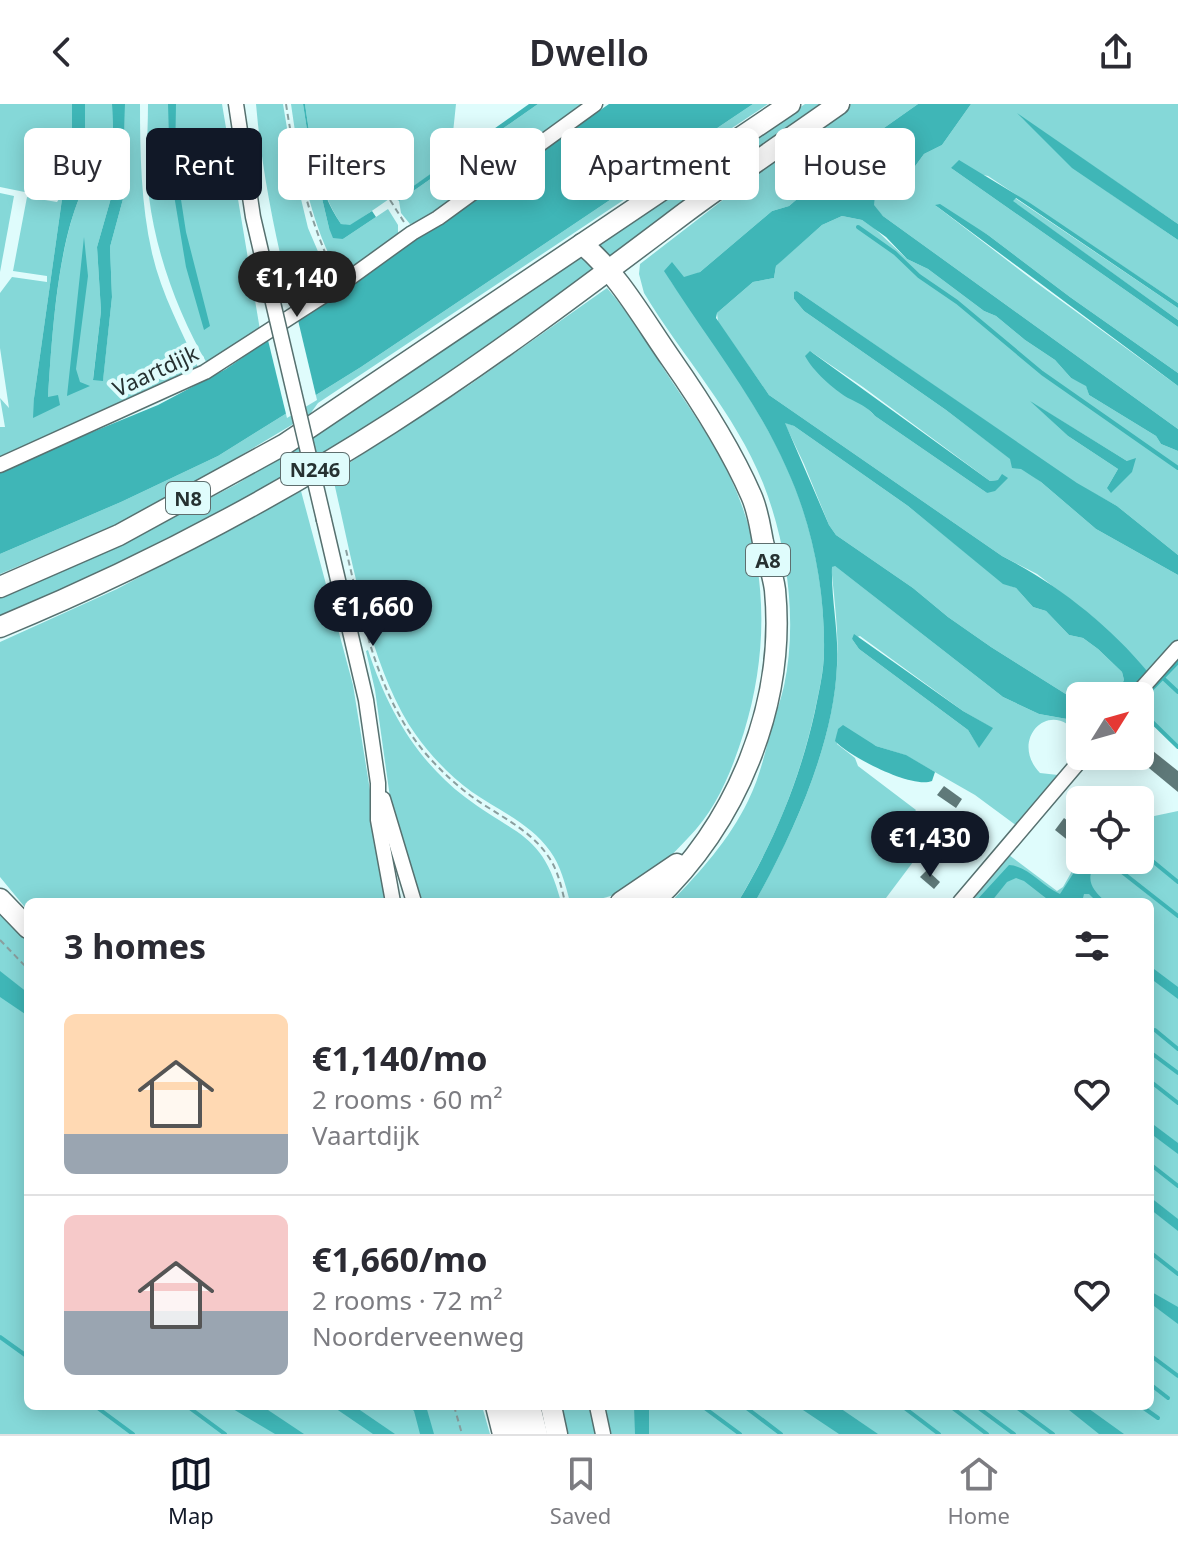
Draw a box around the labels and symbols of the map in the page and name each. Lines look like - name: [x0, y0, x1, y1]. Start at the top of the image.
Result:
- pin: €1,140: [232, 251, 362, 319]
- street label: Vaartdijk: [107, 337, 203, 403]
- road number: N246: [281, 453, 349, 485]
- road number: N8: [166, 482, 210, 514]
- road number: A8: [746, 544, 790, 576]
- pin: €1,660: [308, 580, 438, 648]
- north arrow: [1066, 682, 1154, 770]
- pin: €1,430: [865, 811, 995, 879]

